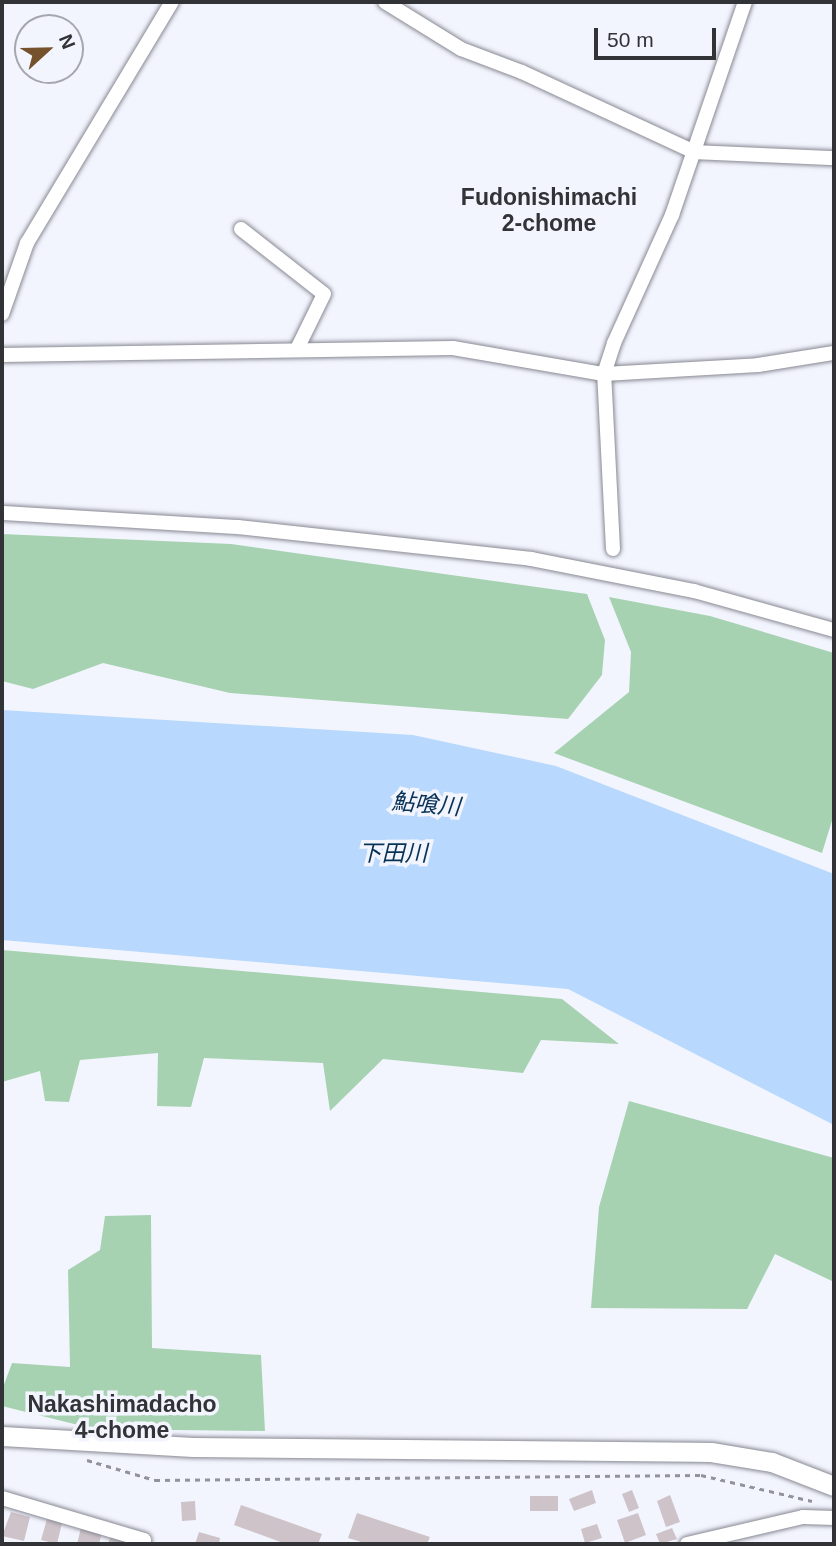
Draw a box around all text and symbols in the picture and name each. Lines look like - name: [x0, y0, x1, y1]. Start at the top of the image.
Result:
- north arrow: [14, 14, 84, 84]
- scale bar: [598, 14, 720, 58]
- text: 50 m: [607, 28, 654, 51]
- text: N: [55, 31, 79, 52]
- district label: Fudonishimachi 2-chome: [461, 183, 637, 237]
- water label: 鮎喰川: [390, 787, 462, 821]
- water label: 下田川: [359, 839, 427, 867]
- district label: Nakashimadacho 4-chome: [27, 1390, 217, 1444]

